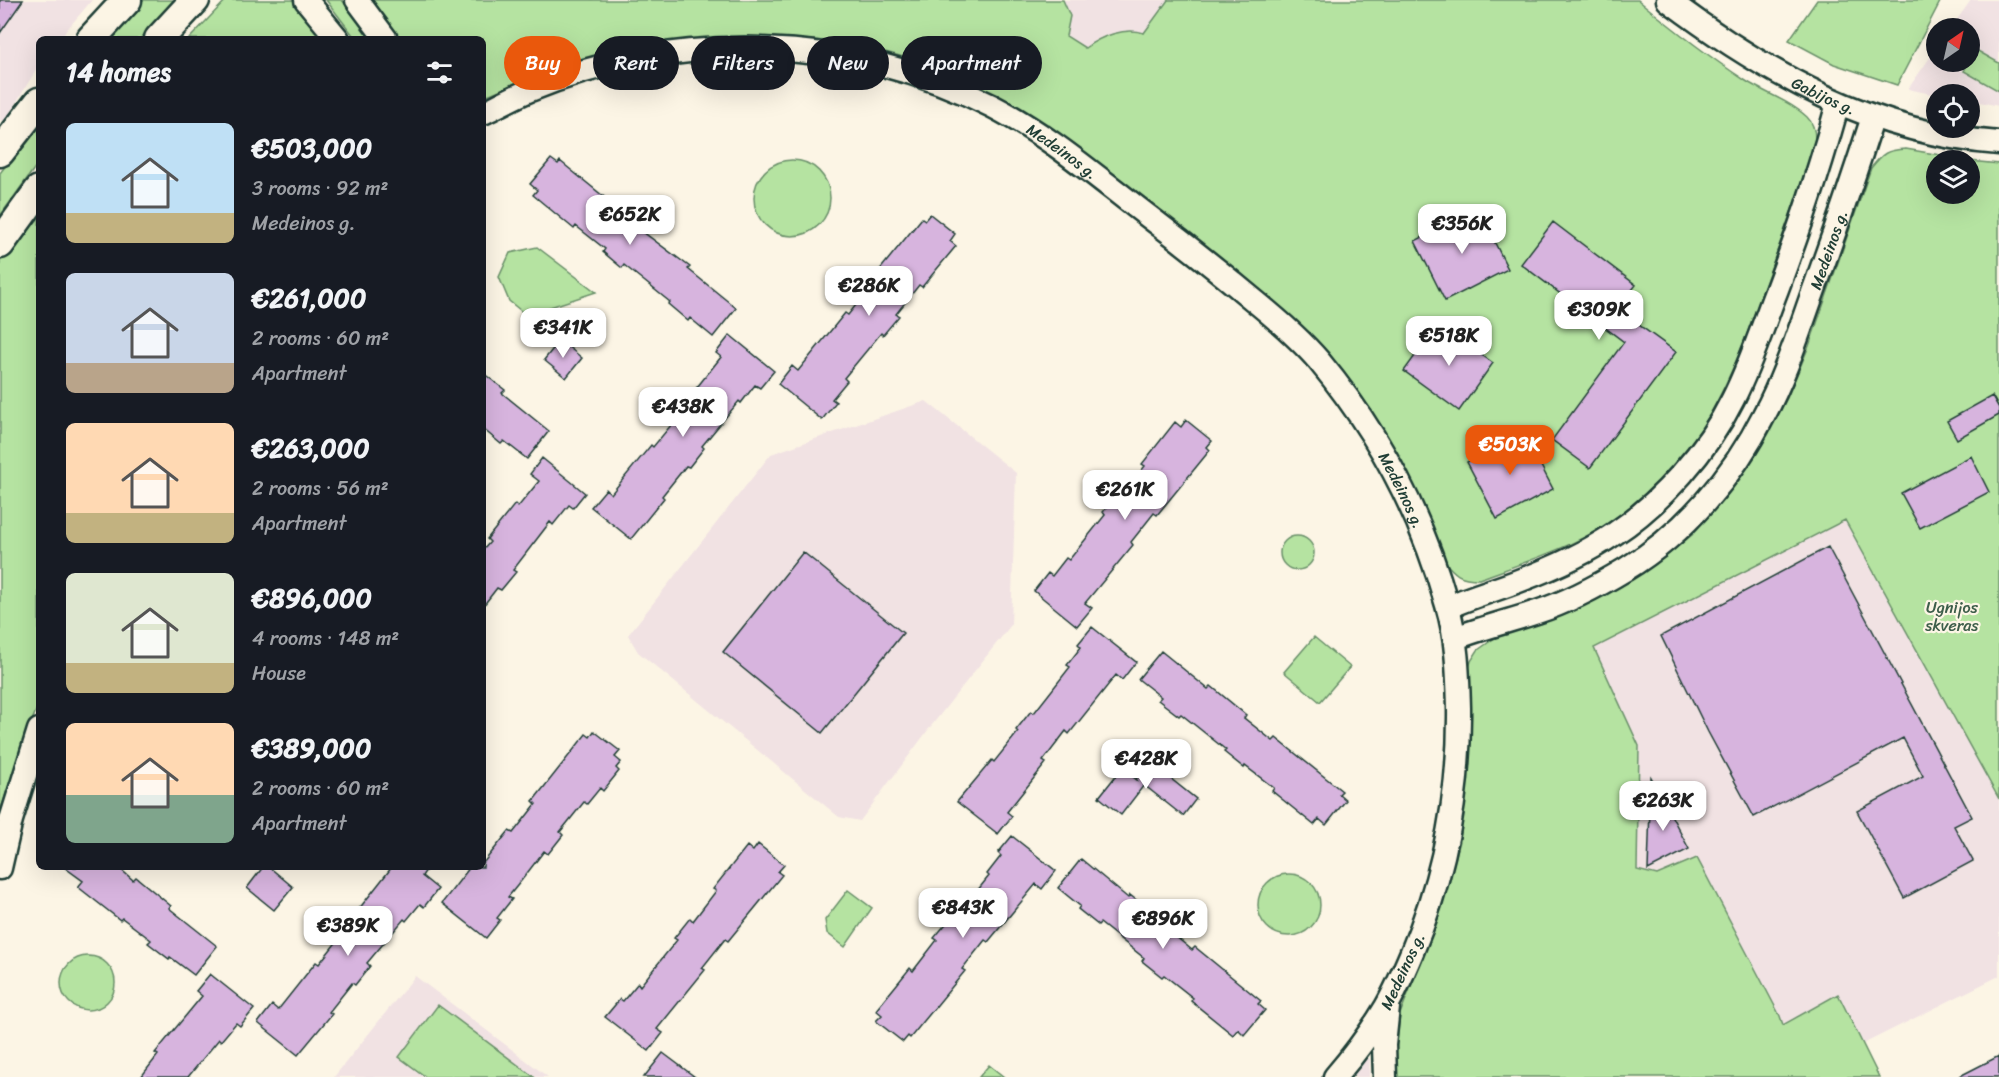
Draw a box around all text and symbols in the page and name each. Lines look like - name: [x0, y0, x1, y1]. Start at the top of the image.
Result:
- north arrow: [1926, 18, 1980, 72]
- map controls: [1926, 18, 1980, 204]
- chip: Buy: [504, 36, 581, 90]
- chip: Rent: [593, 36, 679, 90]
- chip: Filters: [691, 36, 795, 90]
- chip: New: [807, 36, 889, 90]
- chip: Apartment: [901, 36, 1042, 90]
- text: 14 homes: [66, 49, 171, 95]
- icon: filters: [423, 56, 456, 89]
- street label: Gabijos g.: [1786, 68, 1860, 123]
- button: locate: [1926, 84, 1980, 138]
- street label: Medeinos g.: [1020, 115, 1104, 187]
- text: €503,000: [252, 125, 372, 171]
- icon: home: [114, 147, 186, 219]
- button: layers: [1926, 150, 1980, 204]
- text: 3 rooms · 92 m²: [252, 171, 388, 206]
- pin: €652K: [588, 195, 672, 246]
- text: €652K: [600, 197, 660, 232]
- pin: €356K: [1420, 204, 1504, 255]
- text: Medeinos g.: [252, 206, 355, 241]
- text: €356K: [1432, 206, 1492, 241]
- street label: Medeinos g.: [1801, 206, 1856, 294]
- pin: €286K: [827, 266, 911, 317]
- text: €286K: [839, 268, 899, 303]
- text: €261,000: [252, 275, 366, 321]
- pin: €309K: [1557, 290, 1641, 341]
- text: €309K: [1568, 292, 1630, 327]
- icon: home: [114, 297, 186, 369]
- pin: €341K: [521, 308, 605, 359]
- text: €341K: [534, 310, 592, 345]
- pin: €518K: [1407, 316, 1491, 367]
- text: €518K: [1420, 318, 1478, 353]
- text: 2 rooms · 60 m²: [252, 321, 389, 356]
- text: Apartment: [252, 356, 346, 391]
- pin: €438K: [641, 387, 725, 438]
- text: €438K: [653, 389, 713, 424]
- text: €263,000: [252, 425, 370, 471]
- pin: €503K: [1468, 425, 1552, 476]
- text: €503K: [1479, 427, 1541, 462]
- street label: Medeinos g.: [1370, 446, 1433, 533]
- icon: home: [114, 447, 186, 519]
- pin: €261K: [1083, 470, 1167, 521]
- text: 2 rooms · 56 m²: [252, 471, 389, 506]
- text: €261K: [1097, 472, 1153, 507]
- text: Apartment: [252, 506, 346, 541]
- text: €896,000: [252, 575, 372, 621]
- park label: Ugnijos skveras: [1924, 593, 1979, 640]
- icon: home: [114, 597, 186, 669]
- text: 4 rooms · 148 m²: [252, 621, 399, 656]
- text: House: [252, 656, 306, 691]
- text: €389,000: [252, 725, 371, 771]
- pin: €428K: [1104, 739, 1188, 790]
- text: €428K: [1115, 741, 1177, 776]
- icon: home: [114, 747, 186, 819]
- text: 2 rooms · 60 m²: [252, 771, 389, 806]
- pin: €263K: [1621, 781, 1705, 832]
- text: €263K: [1633, 783, 1693, 818]
- text: Apartment: [252, 806, 346, 841]
- pin: €843K: [921, 888, 1005, 939]
- text: €843K: [933, 890, 993, 925]
- pin: €896K: [1121, 899, 1205, 950]
- text: €896K: [1132, 901, 1194, 936]
- pin: €389K: [306, 906, 390, 957]
- text: €389K: [318, 908, 378, 943]
- street label: Medeinos g.: [1372, 928, 1433, 1015]

